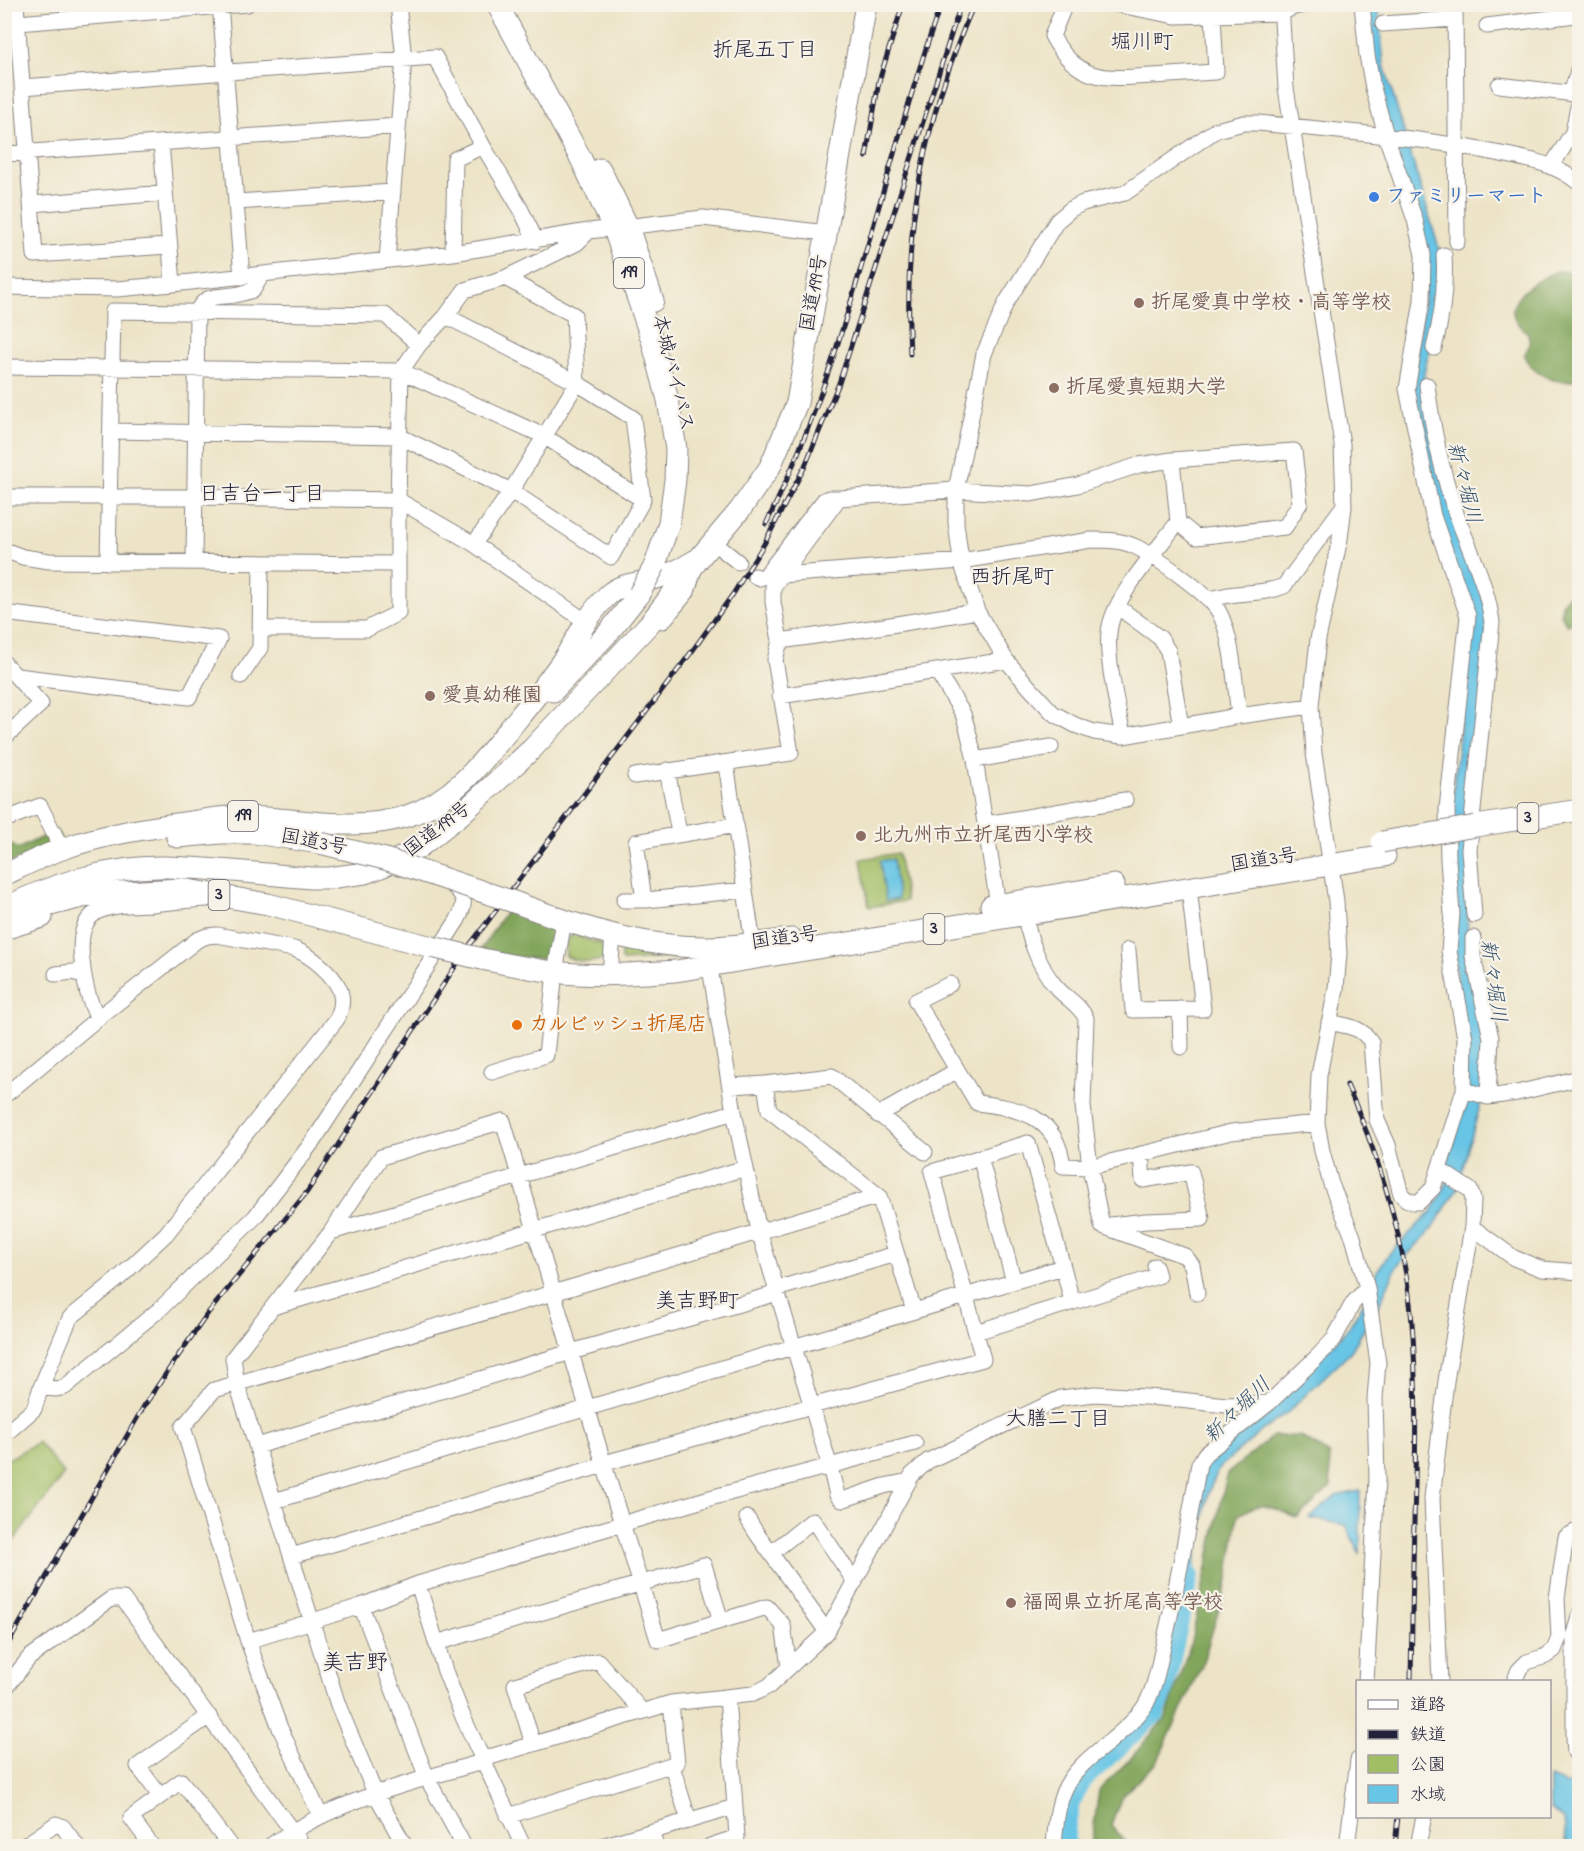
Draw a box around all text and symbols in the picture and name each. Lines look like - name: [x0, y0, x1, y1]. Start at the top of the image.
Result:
- district label: 堀川町: [1111, 28, 1174, 58]
- district label: 折尾五丁目: [713, 36, 818, 66]
- place label: ファミリーマート: [1386, 183, 1547, 212]
- marker: ファミリーマート: [1367, 190, 1381, 204]
- street label: 国道199号: [794, 252, 836, 334]
- road number: 199: [614, 258, 644, 288]
- place label: 折尾愛真中学校・高等学校: [1151, 289, 1391, 318]
- marker: 折尾愛真中学校・高等学校: [1132, 296, 1146, 310]
- street label: 本城バイパス: [643, 311, 701, 435]
- place label: 折尾愛真短期大学: [1066, 374, 1226, 403]
- marker: 折尾愛真短期大学: [1047, 381, 1061, 395]
- water label: 新々堀川: [1438, 439, 1488, 527]
- district label: 日吉台一丁目: [199, 480, 325, 510]
- district label: 西折尾町: [970, 563, 1054, 593]
- place label: 愛真幼稚園: [442, 682, 542, 711]
- marker: 愛真幼稚園: [423, 689, 437, 703]
- street label: 国道199号: [398, 795, 478, 865]
- road number: 199: [228, 801, 258, 831]
- road number: 3: [1518, 803, 1538, 833]
- street label: 国道3号: [278, 822, 350, 864]
- place label: 北九州市立折尾西小学校: [873, 822, 1093, 851]
- marker: 北九州市立折尾西小学校: [854, 829, 868, 843]
- street label: 国道3号: [1228, 841, 1300, 881]
- road number: 3: [208, 880, 230, 910]
- road number: 3: [924, 914, 944, 944]
- street label: 国道3号: [749, 920, 821, 958]
- water label: 新々堀川: [1471, 937, 1513, 1025]
- place label: カルビッシュ折尾店: [529, 1011, 707, 1040]
- marker: カルビッシュ折尾店: [510, 1018, 524, 1032]
- district label: 美吉野町: [655, 1287, 739, 1317]
- water label: 新々堀川: [1197, 1371, 1279, 1451]
- district label: 大膳二丁目: [1006, 1405, 1111, 1435]
- place label: 福岡県立折尾高等学校: [1023, 1589, 1223, 1618]
- marker: 福岡県立折尾高等学校: [1004, 1596, 1018, 1610]
- district label: 美吉野: [322, 1648, 388, 1680]
- legend: [1356, 1680, 1551, 1818]
- text: 道路: [1410, 1693, 1446, 1719]
- text: 鉄道: [1410, 1723, 1446, 1749]
- text: 公園: [1410, 1753, 1446, 1779]
- text: 水域: [1410, 1783, 1446, 1809]

